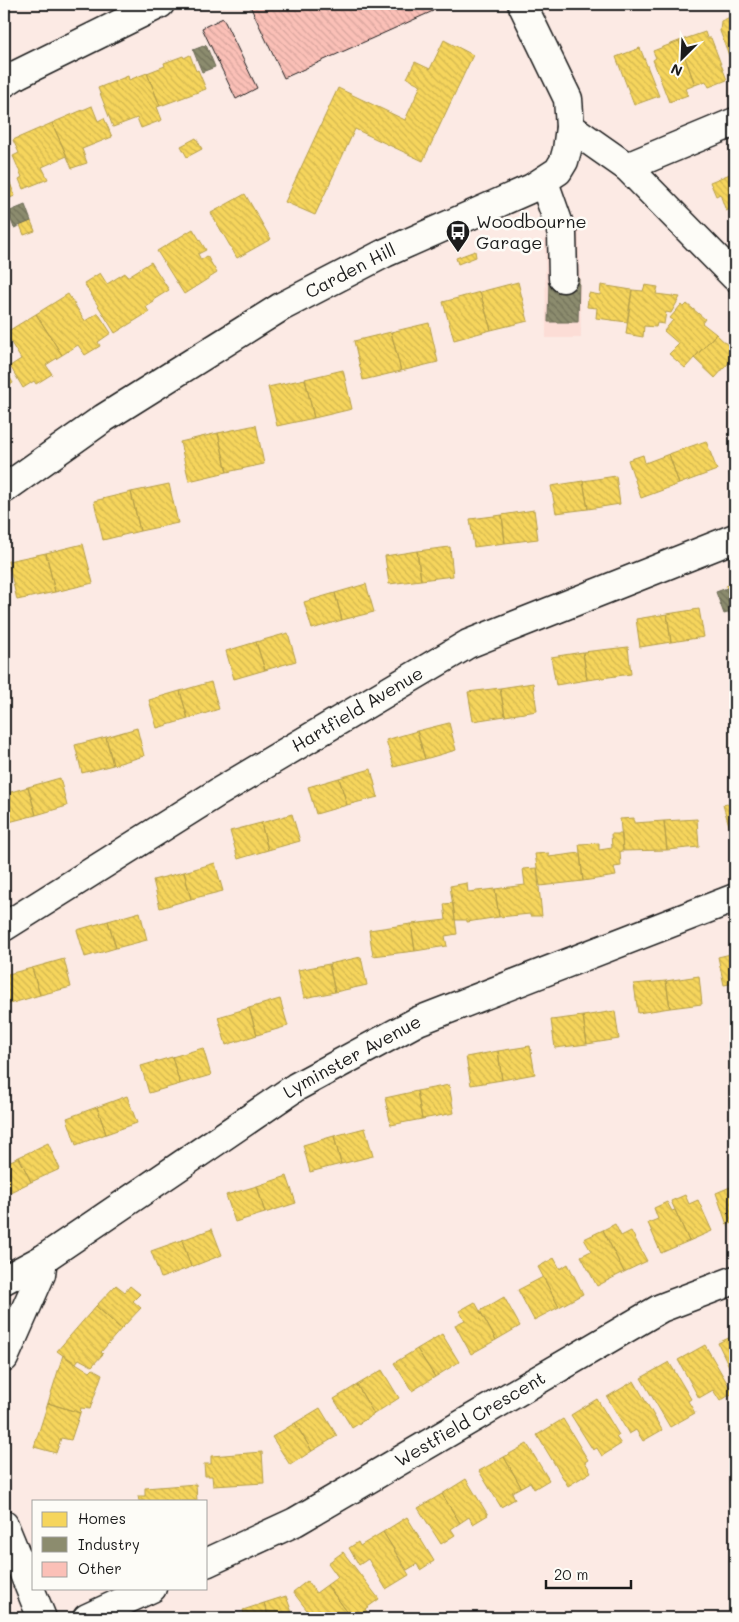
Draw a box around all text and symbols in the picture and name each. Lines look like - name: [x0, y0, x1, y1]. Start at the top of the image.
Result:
- north arrow: [656, 32, 706, 82]
- text: N: [668, 59, 685, 81]
- place label: Woodbourne Garage: [476, 209, 587, 254]
- bus stop icon: Woodbourne Garage: [445, 219, 471, 253]
- street label: Carden Hill: [301, 237, 399, 303]
- street label: Hartfield Avenue: [287, 660, 427, 757]
- street label: Lyminster Avenue: [278, 1009, 425, 1103]
- street label: Westfield Crescent: [390, 1365, 549, 1472]
- legend: [32, 1500, 208, 1590]
- text: Homes: [78, 1508, 126, 1528]
- text: Industry: [78, 1534, 140, 1554]
- scale bar: [546, 1557, 632, 1589]
- text: Other: [78, 1558, 122, 1578]
- text: 20 m: [554, 1564, 588, 1584]

